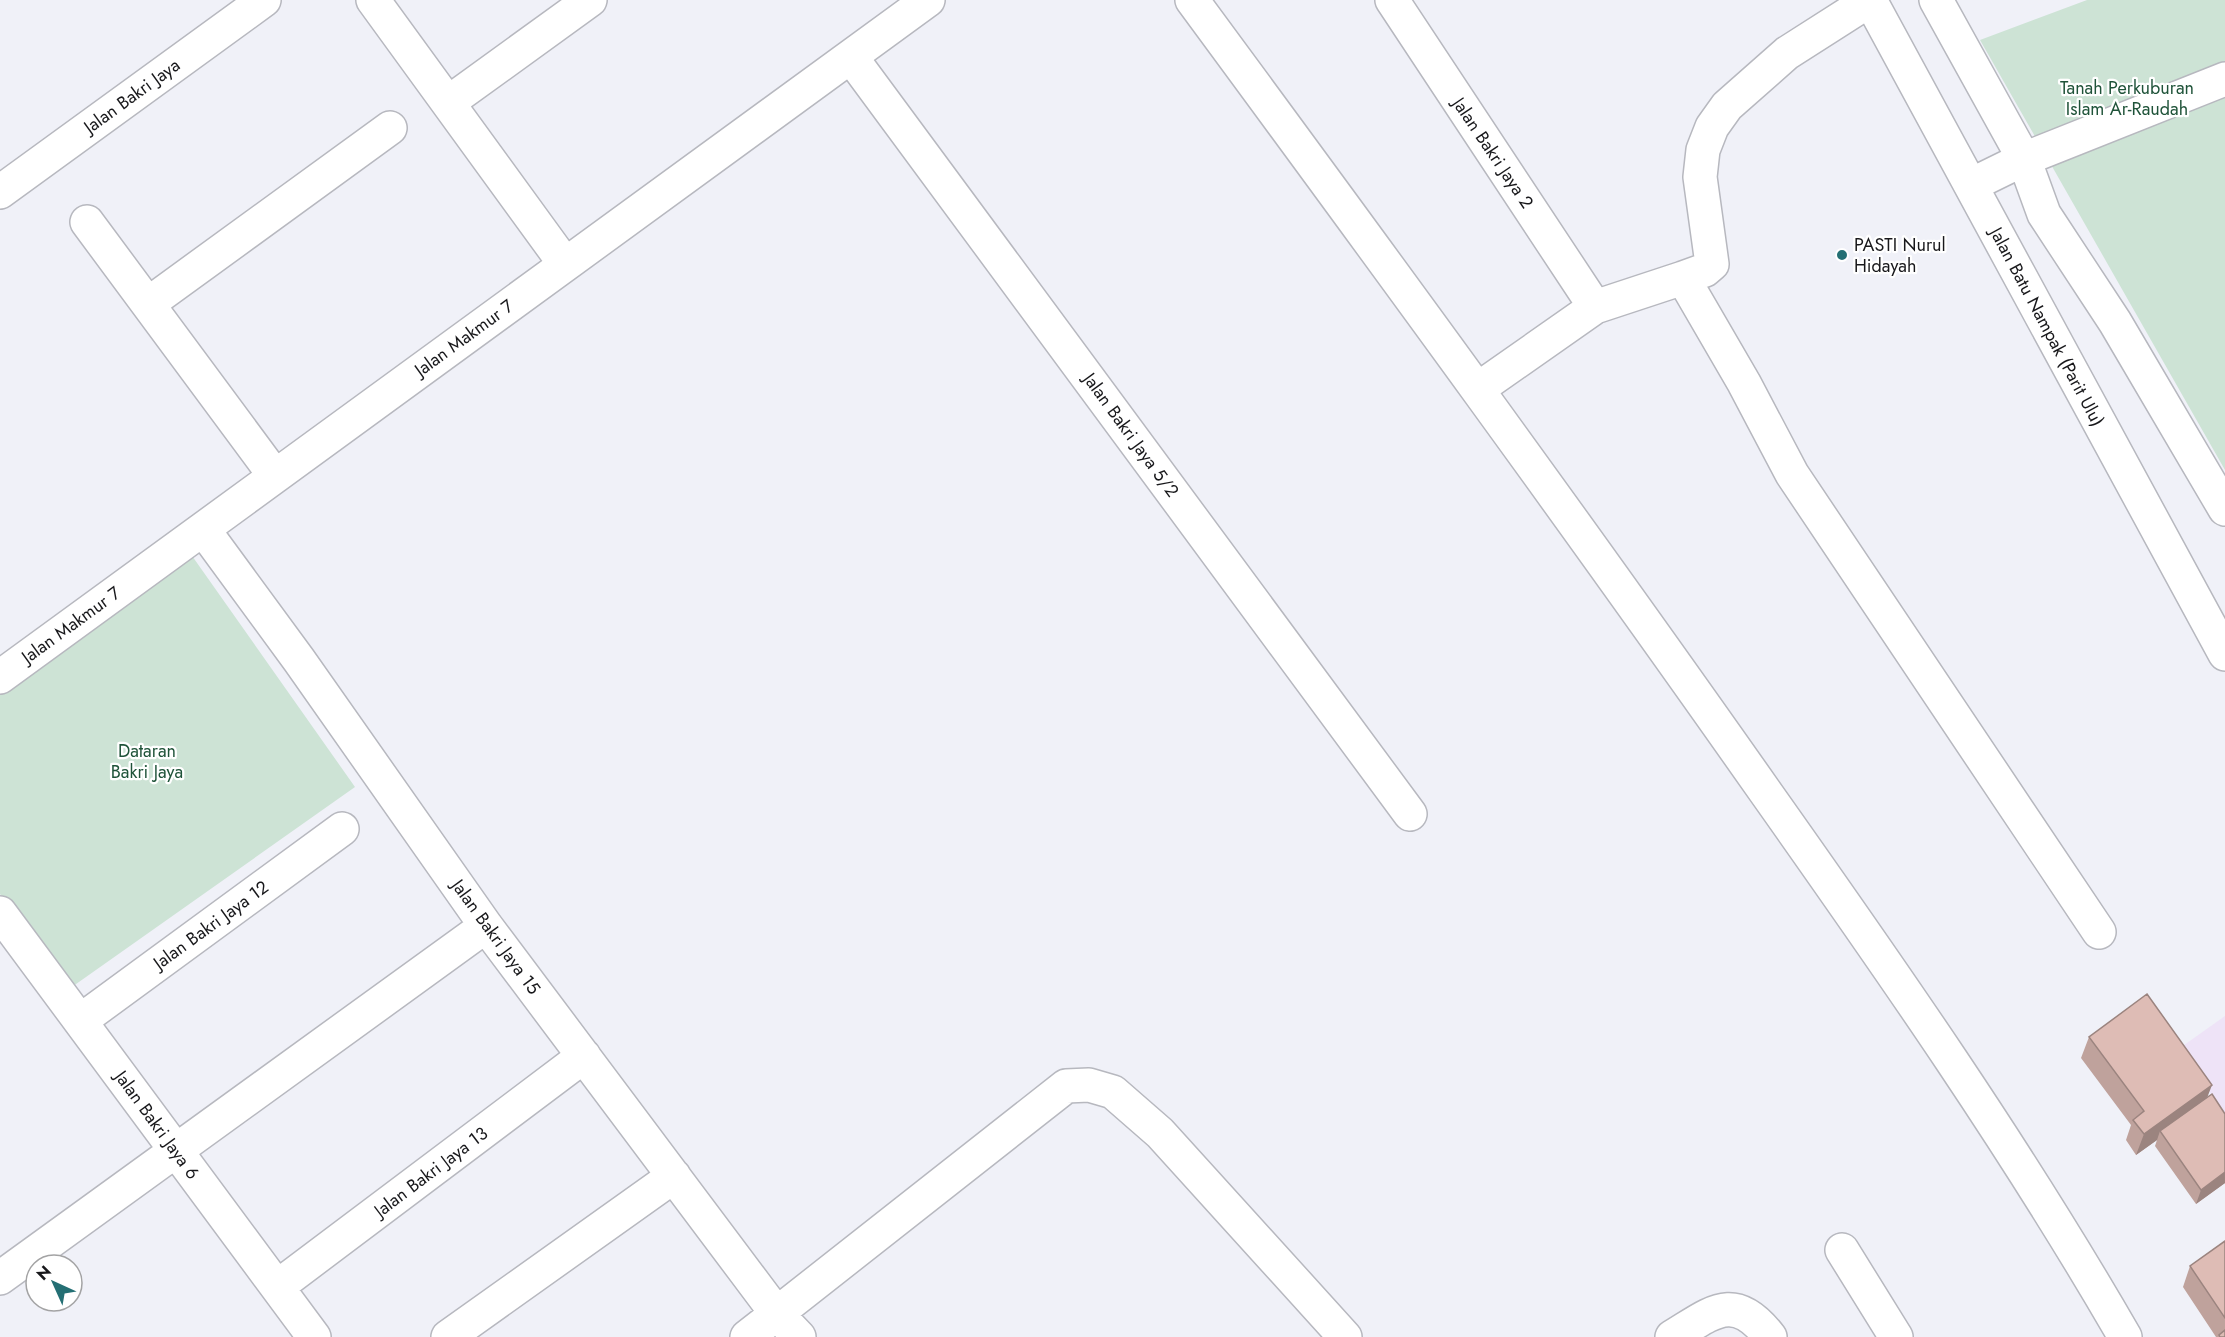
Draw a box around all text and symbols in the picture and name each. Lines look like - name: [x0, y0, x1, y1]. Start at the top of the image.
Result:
- street label: Jalan Bakri Jaya: [77, 52, 185, 141]
- park label: Tanah Perkuburan Islam Ar-Raudah: [2060, 75, 2194, 122]
- street label: Jalan Bakri Jaya 2: [1445, 91, 1540, 214]
- street label: Jalan Batu Nampak (Parit Ulu): [1982, 221, 2111, 431]
- place label: PASTI Nurul Hidayah: [1854, 232, 1946, 279]
- marker: PASTI Nurul Hidayah: [1835, 248, 1849, 262]
- street label: Jalan Makmur 7: [408, 293, 519, 384]
- street label: Jalan Bakri Jaya 5/2: [1076, 366, 1185, 503]
- street label: Jalan Makmur 7: [15, 580, 126, 671]
- park label: Dataran Bakri Jaya: [111, 738, 183, 785]
- street label: Jalan Bakri Jaya 15: [444, 872, 547, 1000]
- street label: Jalan Bakri Jaya 12: [146, 874, 274, 977]
- street label: Jalan Bakri Jaya 6: [107, 1064, 205, 1185]
- street label: Jalan Bakri Jaya 13: [367, 1121, 493, 1225]
- north arrow: [24, 1253, 84, 1313]
- text: N: [31, 1260, 56, 1285]

